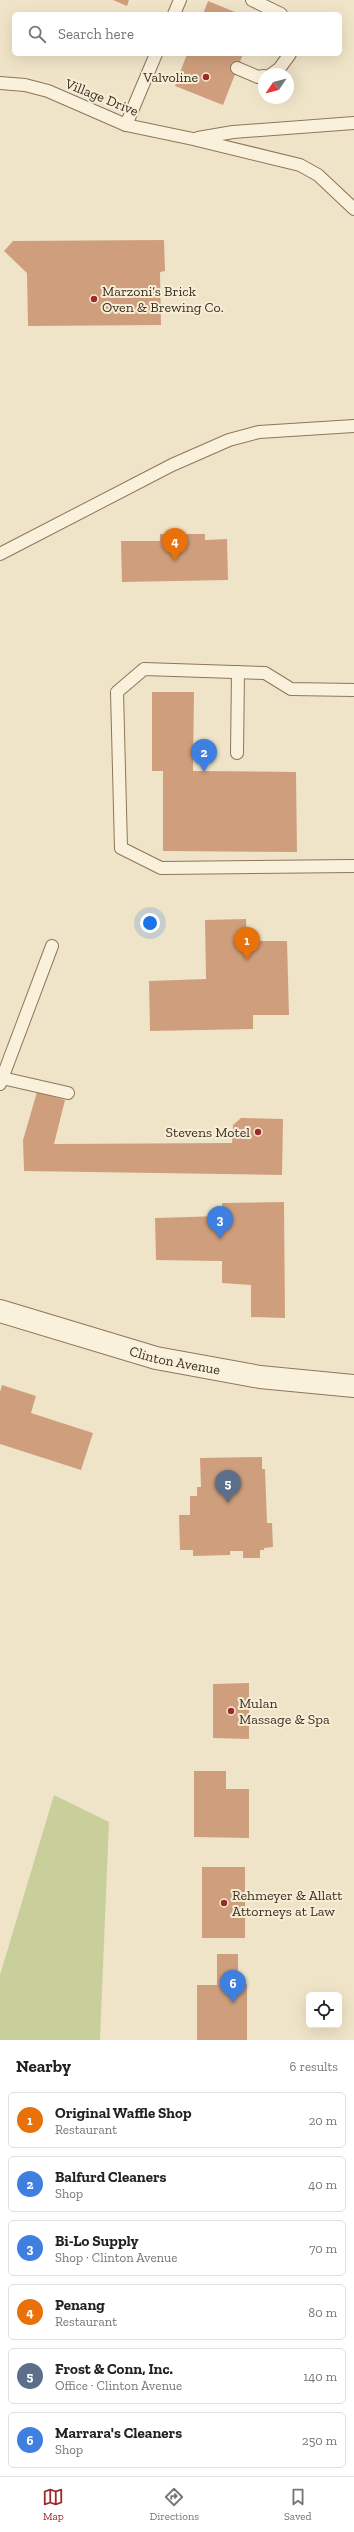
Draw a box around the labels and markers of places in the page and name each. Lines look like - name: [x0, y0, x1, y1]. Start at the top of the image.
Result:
- place label: Valvoline: [142, 69, 198, 86]
- marker: Valvoline: [201, 72, 211, 82]
- place label: Marzoni’s Brick Oven & Brewing Co.: [102, 283, 224, 316]
- marker: Marzoni’s Brick Oven & Brewing Co.: [89, 294, 99, 304]
- pin: 4: [162, 528, 188, 561]
- pin: 2: [191, 739, 217, 772]
- pin: 1: [234, 927, 260, 960]
- place label: Stevens Motel: [166, 1124, 250, 1141]
- marker: Stevens Motel: [253, 1127, 263, 1137]
- pin: 3: [207, 1206, 233, 1239]
- pin: 5: [215, 1470, 241, 1503]
- place label: Mulan Massage & Spa: [239, 1695, 330, 1728]
- marker: Mulan Massage & Spa: [226, 1706, 236, 1716]
- place label: Rehmeyer & Allatt Attorneys at Law: [232, 1887, 343, 1920]
- marker: Rehmeyer & Allatt Attorneys at Law: [219, 1898, 229, 1908]
- pin: 6: [220, 1970, 246, 2003]

